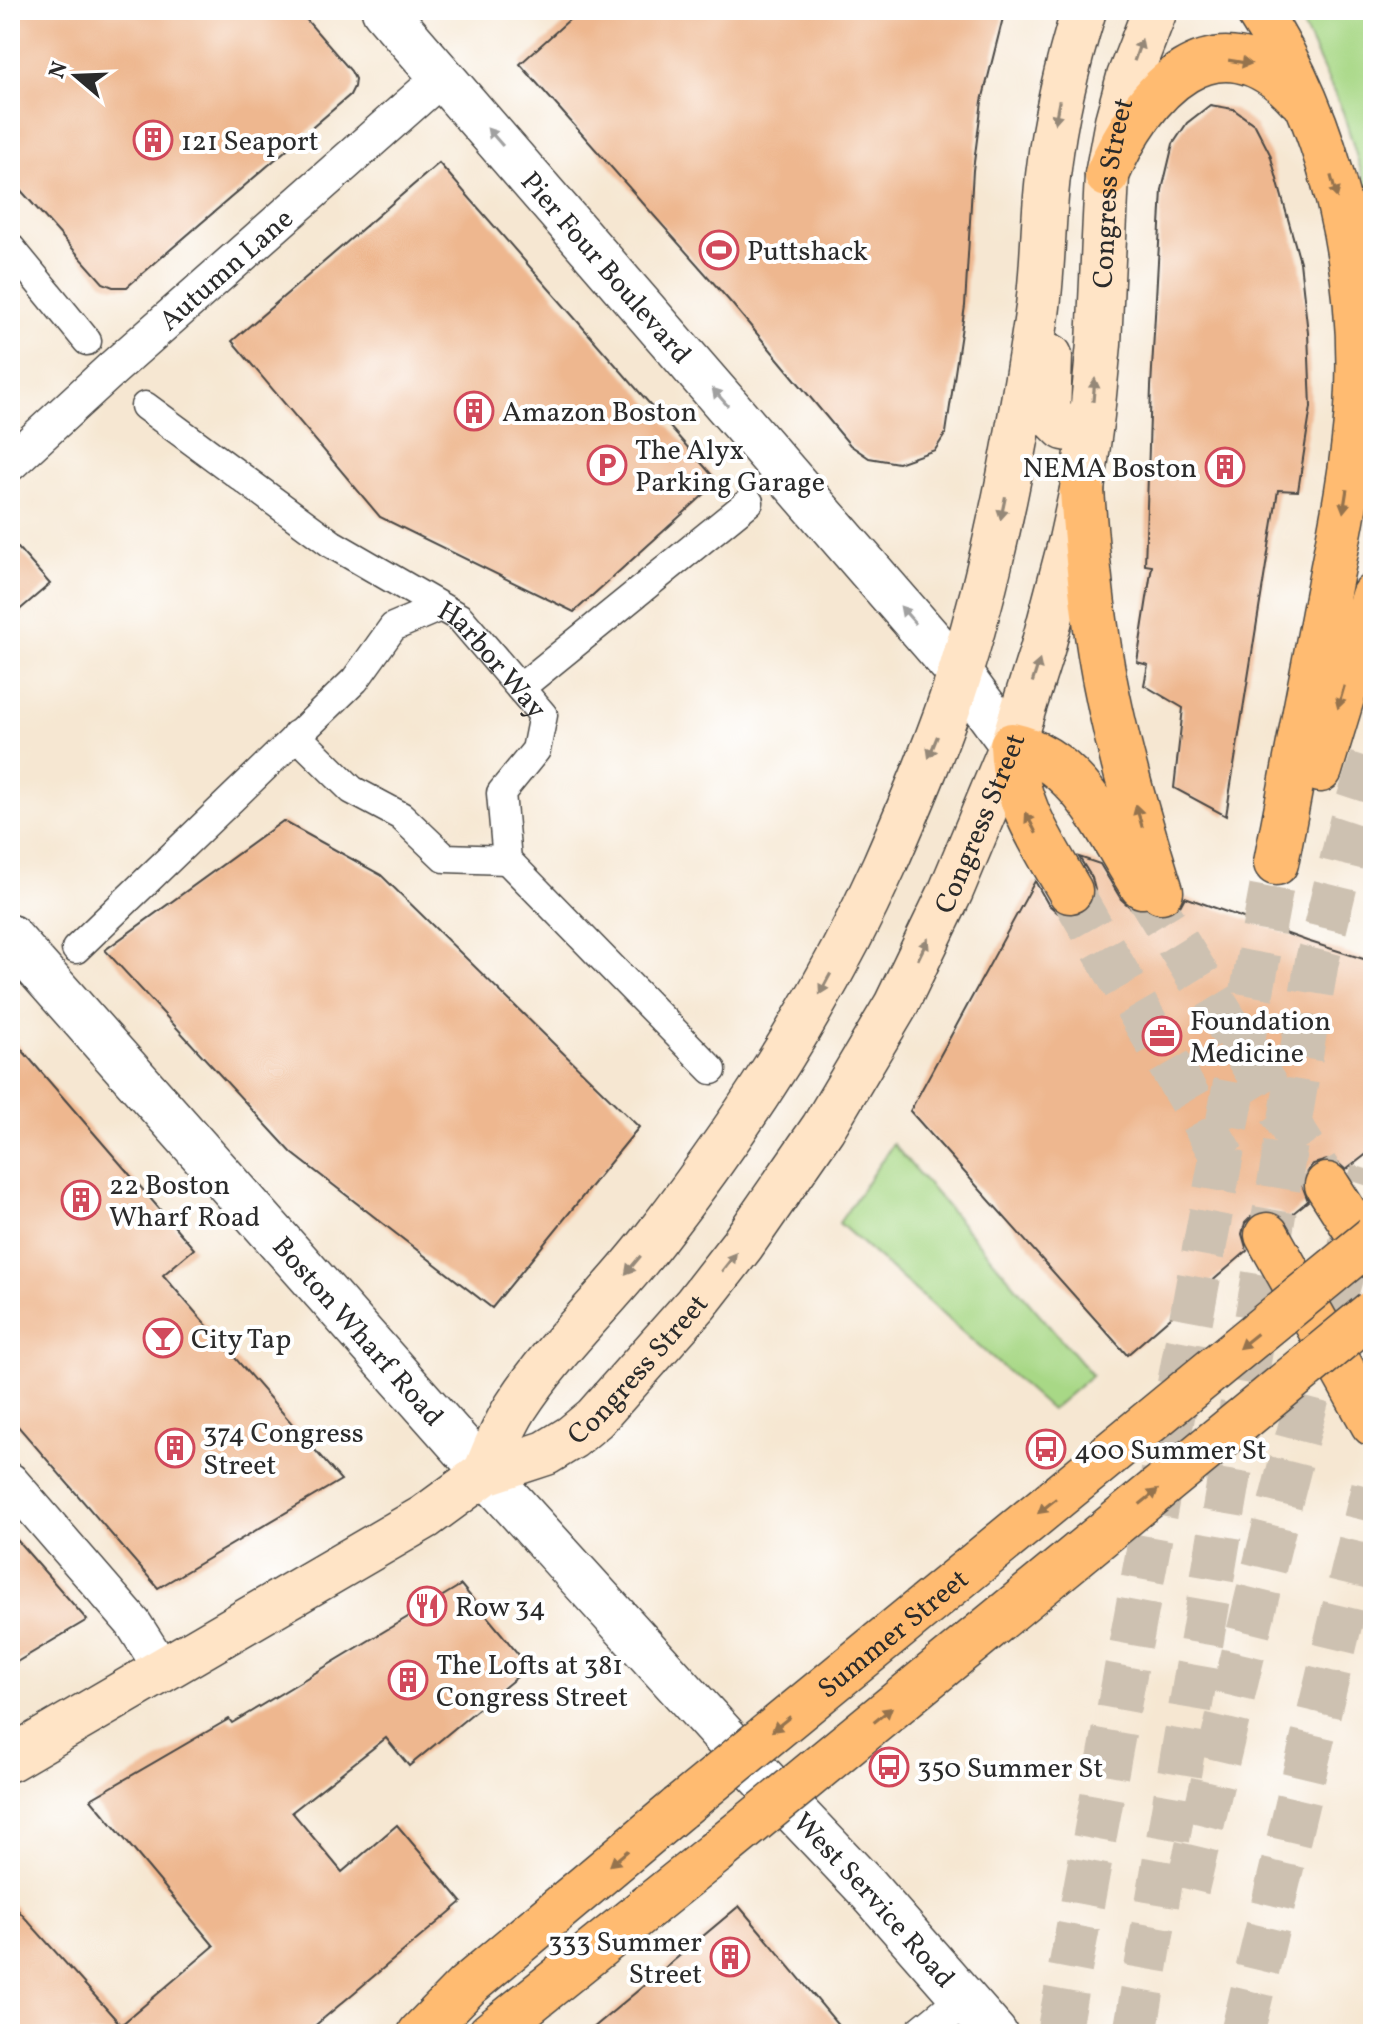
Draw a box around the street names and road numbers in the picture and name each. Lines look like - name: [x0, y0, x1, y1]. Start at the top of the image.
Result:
- street label: Congress Street: [1085, 94, 1144, 289]
- street label: Pier Four Boulevard: [510, 164, 699, 373]
- street label: Autumn Lane: [151, 201, 303, 341]
- street label: Harbor Way: [430, 592, 555, 728]
- street label: Congress Street: [926, 729, 1036, 921]
- street label: Boston Wharf Road: [262, 1229, 452, 1436]
- street label: Congress Street: [560, 1287, 719, 1455]
- street label: Summer Street: [810, 1561, 978, 1708]
- street label: West Service Road: [783, 1805, 963, 1997]

